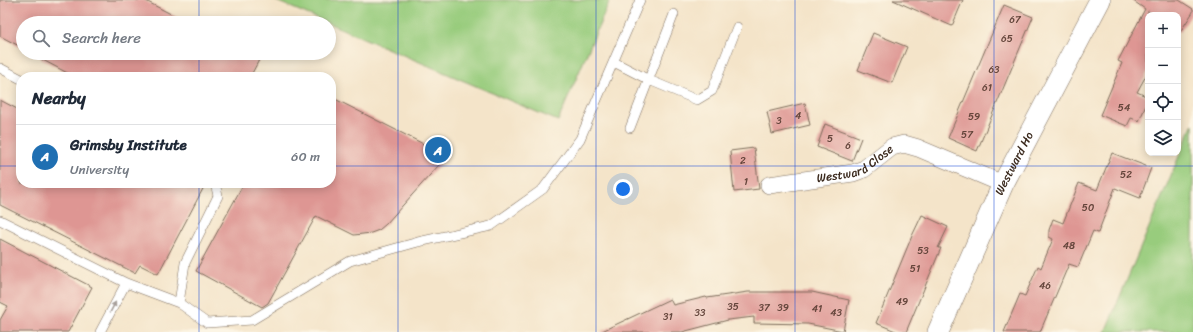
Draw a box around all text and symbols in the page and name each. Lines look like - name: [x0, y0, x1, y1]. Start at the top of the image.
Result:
- house number: 67: [1009, 11, 1022, 29]
- map controls: [1145, 12, 1181, 156]
- button: +: [1145, 12, 1181, 48]
- search box: [16, 16, 336, 60]
- text: Search here: [62, 25, 141, 51]
- icon: search: [30, 27, 52, 49]
- house number: 65: [1001, 30, 1013, 48]
- button: −: [1145, 48, 1181, 84]
- house number: 63: [988, 61, 1000, 79]
- house number: 61: [982, 79, 992, 97]
- text: Nearby: [32, 83, 86, 113]
- button: locate: [1145, 84, 1181, 120]
- house number: 54: [1118, 99, 1130, 117]
- house number: 4: [795, 107, 801, 125]
- house number: 59: [968, 108, 980, 126]
- house number: 3: [776, 112, 782, 130]
- button: layers: [1145, 120, 1181, 156]
- house number: 57: [961, 126, 974, 144]
- street label: Westward Ho: [988, 127, 1040, 199]
- house number: 5: [827, 130, 833, 148]
- text: Grimsby Institute: [70, 132, 187, 158]
- pin: A: [425, 135, 451, 165]
- house number: 6: [845, 137, 851, 155]
- street label: Westward Close: [815, 139, 898, 189]
- text: A: [41, 145, 49, 168]
- text: 60 m: [291, 145, 320, 168]
- house number: 2: [740, 152, 746, 170]
- text: University: [70, 158, 129, 181]
- house number: 52: [1120, 166, 1132, 184]
- house number: 1: [744, 173, 748, 191]
- your location: [613, 179, 633, 199]
- house number: 50: [1082, 199, 1094, 217]
- house number: 48: [1063, 237, 1075, 255]
- house number: 53: [917, 242, 929, 260]
- house number: 51: [910, 260, 920, 278]
- house number: 46: [1039, 277, 1051, 295]
- house number: 49: [896, 293, 908, 311]
- house number: 35: [727, 298, 739, 316]
- house number: 37: [758, 299, 771, 317]
- house number: 39: [777, 299, 789, 317]
- house number: 41: [812, 300, 822, 318]
- one-way arrow: [110, 302, 116, 313]
- house number: 33: [695, 304, 706, 322]
- house number: 43: [830, 304, 842, 322]
- house number: 31: [663, 308, 673, 326]

